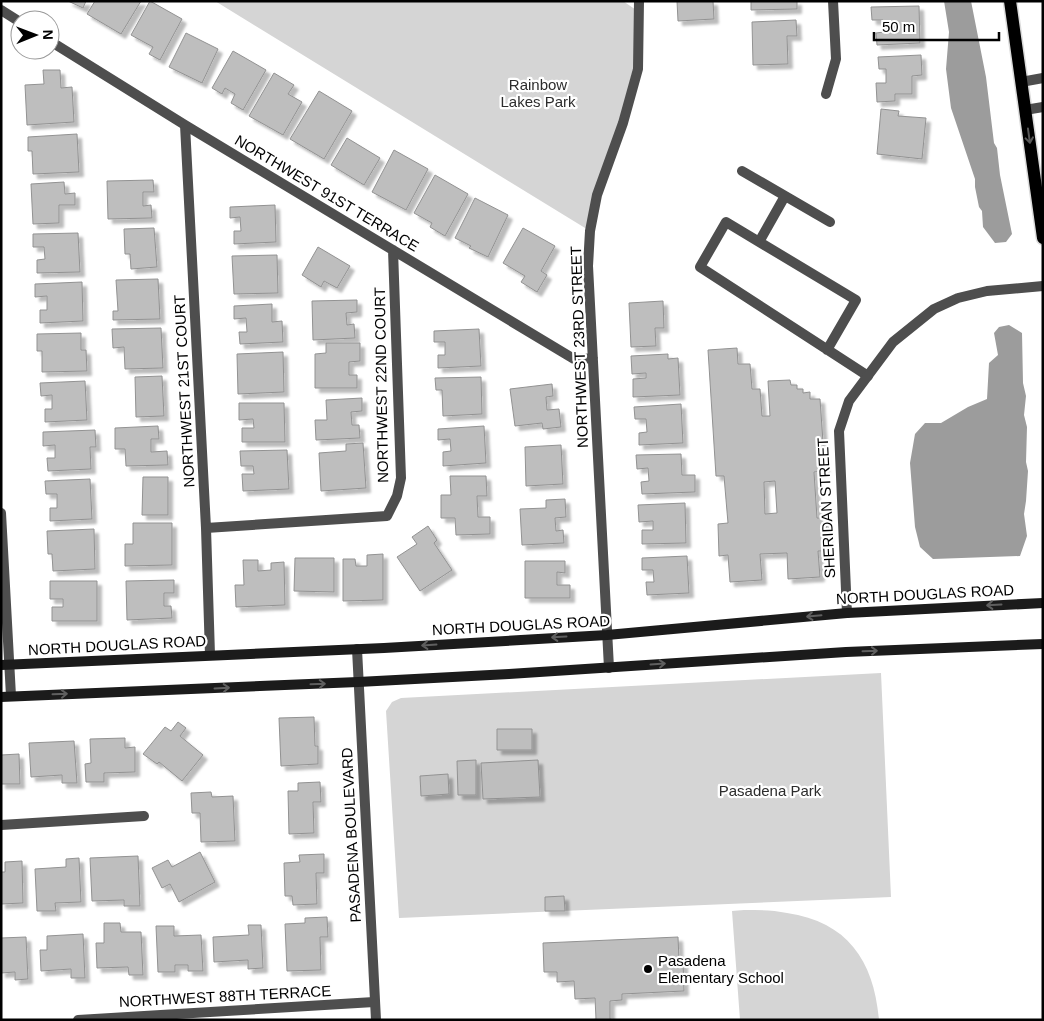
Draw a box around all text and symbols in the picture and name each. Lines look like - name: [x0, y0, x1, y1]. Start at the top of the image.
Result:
- north arrow: [10, 10, 60, 60]
- scale bar: [874, 10, 999, 42]
- text: 50 m: [882, 18, 915, 35]
- text: N: [40, 30, 56, 40]
- park label: Rainbow Lakes Park: [500, 76, 576, 110]
- one-way arrow: [1024, 128, 1034, 144]
- street label: NORTHWEST 91ST TERRACE: [232, 131, 422, 255]
- street label: NORTHWEST 23RD STREET: [567, 246, 591, 448]
- street label: NORTHWEST 22ND COURT: [371, 287, 391, 483]
- street label: NORTHWEST 21ST COURT: [170, 294, 198, 488]
- street label: SHERIDAN STREET: [814, 437, 838, 579]
- street label: NORTH DOUGLAS ROAD: [836, 581, 1015, 607]
- one-way arrow: [986, 601, 1002, 610]
- one-way arrow: [807, 611, 823, 621]
- street label: NORTH DOUGLAS ROAD: [432, 612, 611, 638]
- street label: NORTH DOUGLAS ROAD: [28, 632, 207, 658]
- one-way arrow: [551, 633, 567, 642]
- one-way arrow: [421, 641, 437, 650]
- one-way arrow: [862, 646, 878, 655]
- one-way arrow: [649, 660, 665, 669]
- one-way arrow: [310, 679, 326, 688]
- one-way arrow: [214, 683, 230, 692]
- one-way arrow: [51, 690, 67, 699]
- street label: PASADENA BOULEVARD: [338, 747, 364, 923]
- park label: Pasadena Park: [719, 782, 822, 799]
- place label: Pasadena Elementary School: [658, 952, 784, 986]
- marker: Pasadena Elementary School: [642, 963, 654, 975]
- street label: NORTHWEST 88TH TERRACE: [118, 982, 332, 1010]

